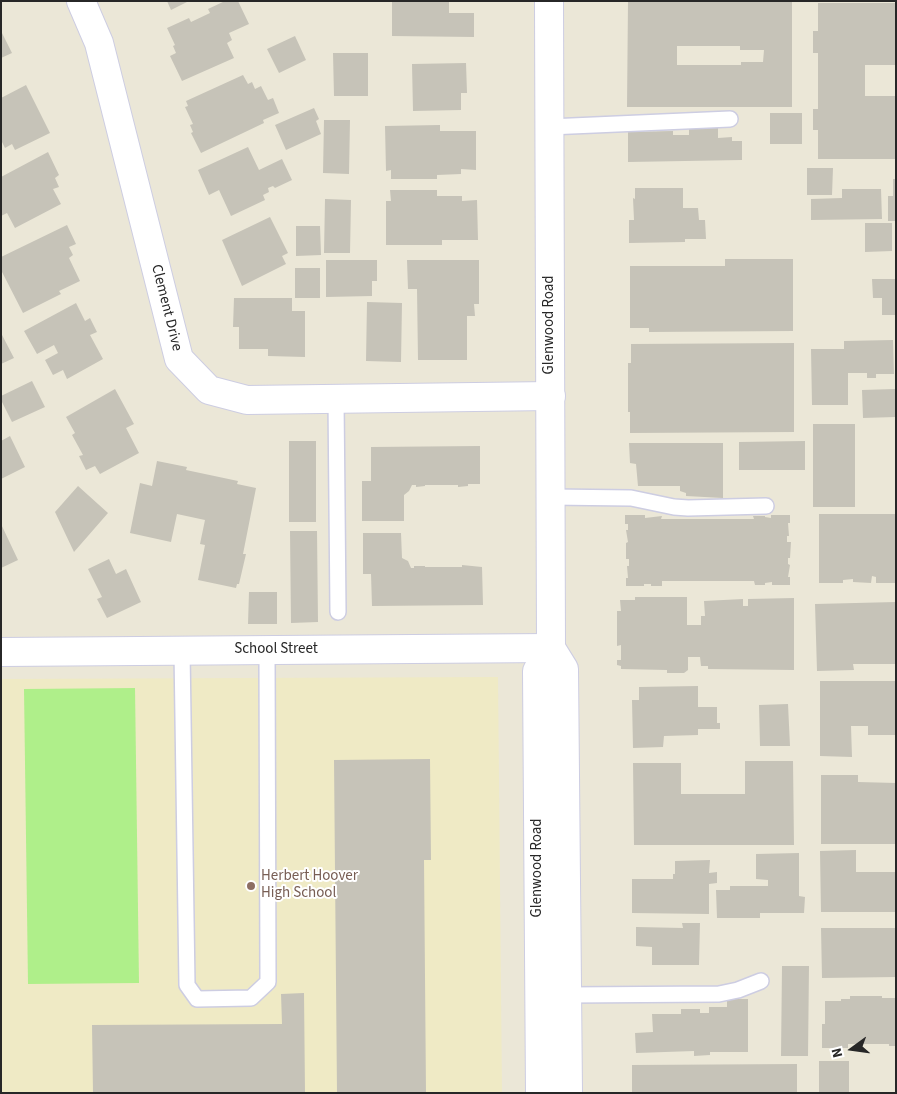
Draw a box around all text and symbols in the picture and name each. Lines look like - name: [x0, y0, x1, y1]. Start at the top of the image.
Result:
- street label: Clement Drive: [147, 263, 185, 353]
- street label: Glenwood Road: [541, 275, 559, 375]
- street label: School Street: [234, 641, 318, 659]
- street label: Glenwood Road: [529, 818, 547, 918]
- place label: Herbert Hoover High School: [261, 868, 358, 903]
- marker: Herbert Hoover High School: [245, 880, 257, 892]
- north arrow: [827, 1024, 877, 1074]
- text: N: [827, 1046, 848, 1060]

